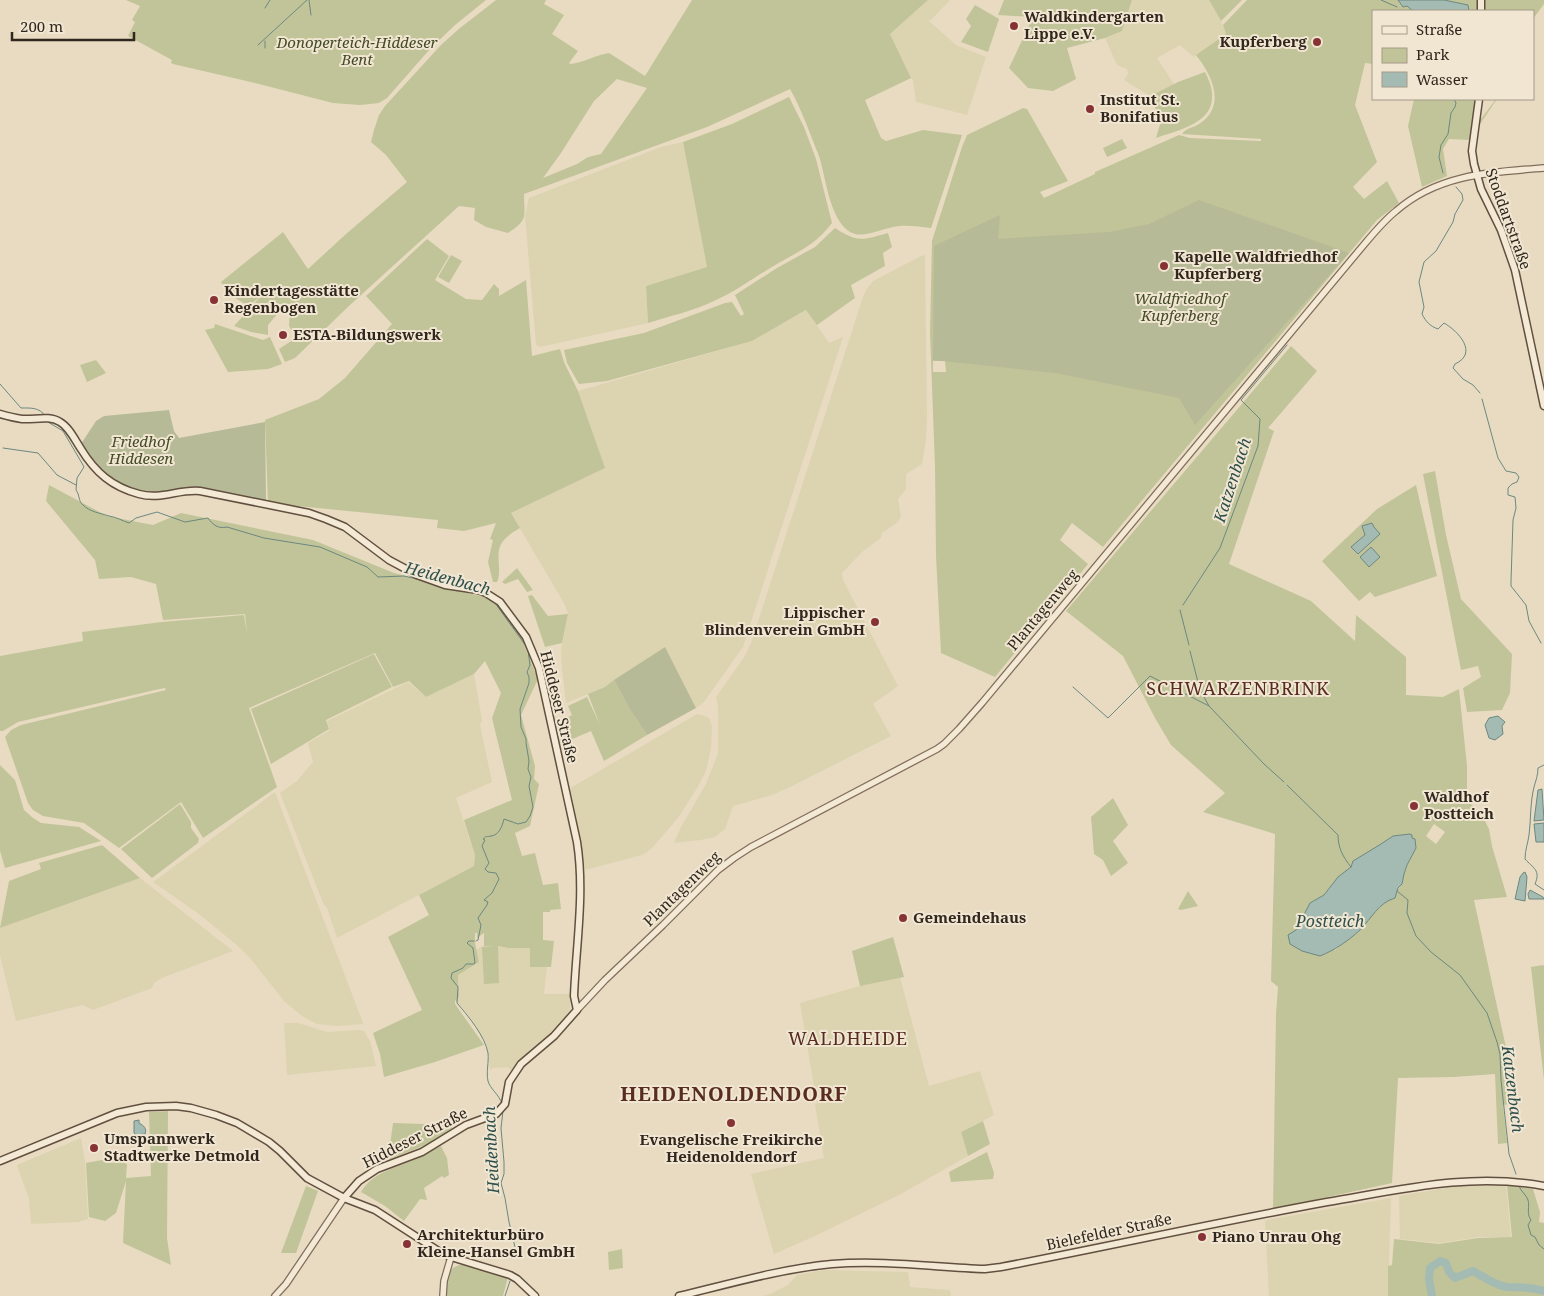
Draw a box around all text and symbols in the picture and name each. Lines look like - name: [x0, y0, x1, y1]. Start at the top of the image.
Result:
- place label: Waldkindergarten Lippe e.V.: [1024, 6, 1164, 43]
- scale bar: [12, 10, 135, 42]
- legend: [1372, 10, 1534, 100]
- text: 200 m: [20, 16, 63, 36]
- text: Straße: [1416, 19, 1462, 39]
- marker: Waldkindergarten Lippe e.V.: [1008, 20, 1020, 32]
- place label: Kupferberg: [1220, 31, 1308, 51]
- park label: Donoperteich-Hiddeser Bent: [275, 32, 439, 69]
- marker: Kupferberg: [1311, 36, 1323, 48]
- text: Park: [1416, 44, 1450, 64]
- text: Wasser: [1416, 69, 1468, 89]
- place label: Institut St. Bonifatius: [1100, 89, 1180, 126]
- marker: Institut St. Bonifatius: [1084, 103, 1096, 115]
- street label: Stoddartstraße: [1481, 165, 1537, 272]
- place label: Kapelle Waldfriedhof Kupferberg: [1174, 246, 1339, 283]
- marker: Kapelle Waldfriedhof Kupferberg: [1158, 260, 1170, 272]
- place label: Kindertagesstätte Regenbogen: [224, 280, 359, 317]
- park label: Waldfriedhof Kupferberg: [1134, 288, 1229, 325]
- marker: Kindertagesstätte Regenbogen: [208, 294, 220, 306]
- place label: ESTA-Bildungswerk: [293, 324, 441, 344]
- marker: ESTA-Bildungswerk: [277, 329, 289, 341]
- park label: Friedhof Hiddesen: [108, 431, 174, 468]
- water label: Katzenbach: [1208, 435, 1256, 526]
- water label: Heidenbach: [402, 556, 494, 600]
- street label: Plantagenweg: [1002, 564, 1082, 654]
- place label: Lippischer Blindenverein GmbH: [704, 602, 865, 639]
- marker: Lippischer Blindenverein GmbH: [869, 616, 881, 628]
- street label: Hiddeser Straße: [536, 648, 584, 765]
- district label: SCHWARZENBRINK: [1146, 676, 1330, 700]
- place label: Waldhof Postteich: [1424, 786, 1494, 823]
- marker: Waldhof Postteich: [1408, 800, 1420, 812]
- street label: Plantagenweg: [638, 846, 724, 930]
- place label: Gemeindehaus: [913, 907, 1026, 927]
- water label: Postteich: [1295, 910, 1365, 932]
- marker: Gemeindehaus: [897, 912, 909, 924]
- district label: WALDHEIDE: [788, 1026, 908, 1050]
- water label: Katzenbach: [1497, 1043, 1529, 1134]
- district label: HEIDENOLDENDORF: [620, 1080, 848, 1107]
- street label: Hiddeser Straße: [359, 1102, 470, 1172]
- water label: Heidenbach: [478, 1105, 504, 1195]
- marker: Evangelische Freikirche Heidenoldendorf: [725, 1117, 737, 1129]
- place label: Umspannwerk Stadtwerke Detmold: [104, 1128, 260, 1165]
- place label: Evangelische Freikirche Heidenoldendorf: [639, 1129, 823, 1166]
- marker: Umspannwerk Stadtwerke Detmold: [88, 1142, 100, 1154]
- street label: Bielefelder Straße: [1044, 1208, 1174, 1254]
- place label: Architekturbüro Kleine-Hansel GmbH: [417, 1224, 575, 1261]
- place label: Piano Unrau Ohg: [1212, 1226, 1341, 1246]
- marker: Piano Unrau Ohg: [1196, 1231, 1208, 1243]
- marker: Architekturbüro Kleine-Hansel GmbH: [401, 1238, 413, 1250]

